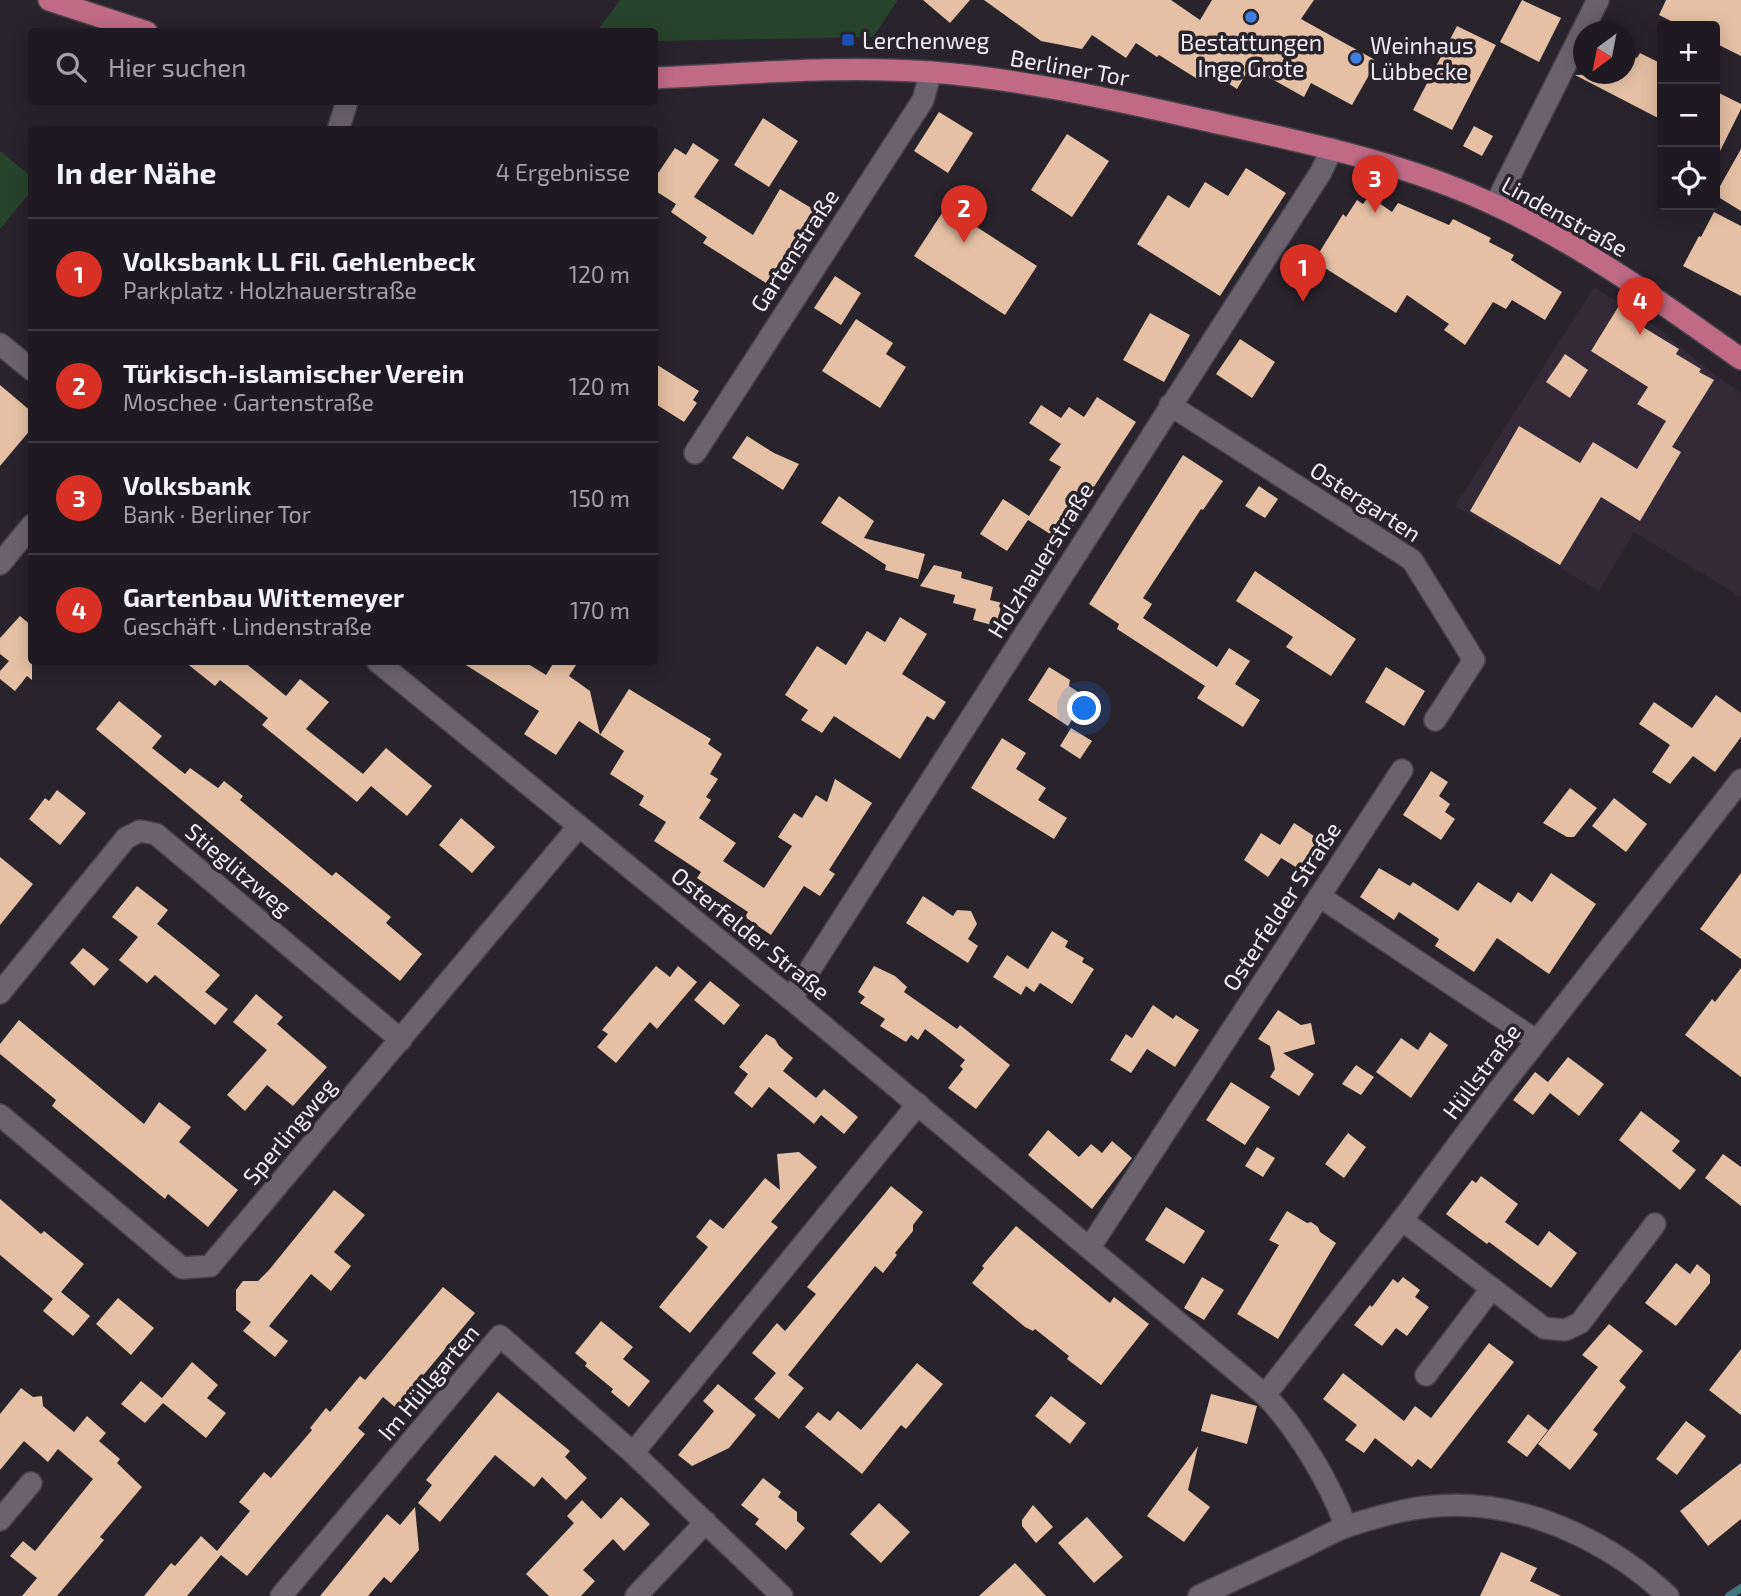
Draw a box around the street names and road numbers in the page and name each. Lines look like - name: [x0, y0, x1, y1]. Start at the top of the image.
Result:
- street label: Berliner Tor: [1008, 43, 1132, 91]
- street label: Lindenstraße: [1497, 170, 1633, 262]
- street label: Gartenstraße: [744, 183, 844, 317]
- street label: Ostergarten: [1305, 455, 1427, 547]
- street label: Holzhauerstraße: [981, 477, 1099, 643]
- street label: Osterfelder Straße: [1216, 816, 1346, 996]
- street label: Stieglitzweg: [180, 817, 298, 921]
- street label: Osterfelder Straße: [666, 861, 836, 1005]
- street label: Hüllstraße: [1436, 1018, 1526, 1124]
- street label: Sperlingweg: [236, 1072, 342, 1190]
- street label: Im Hüllgarten: [371, 1318, 485, 1446]

